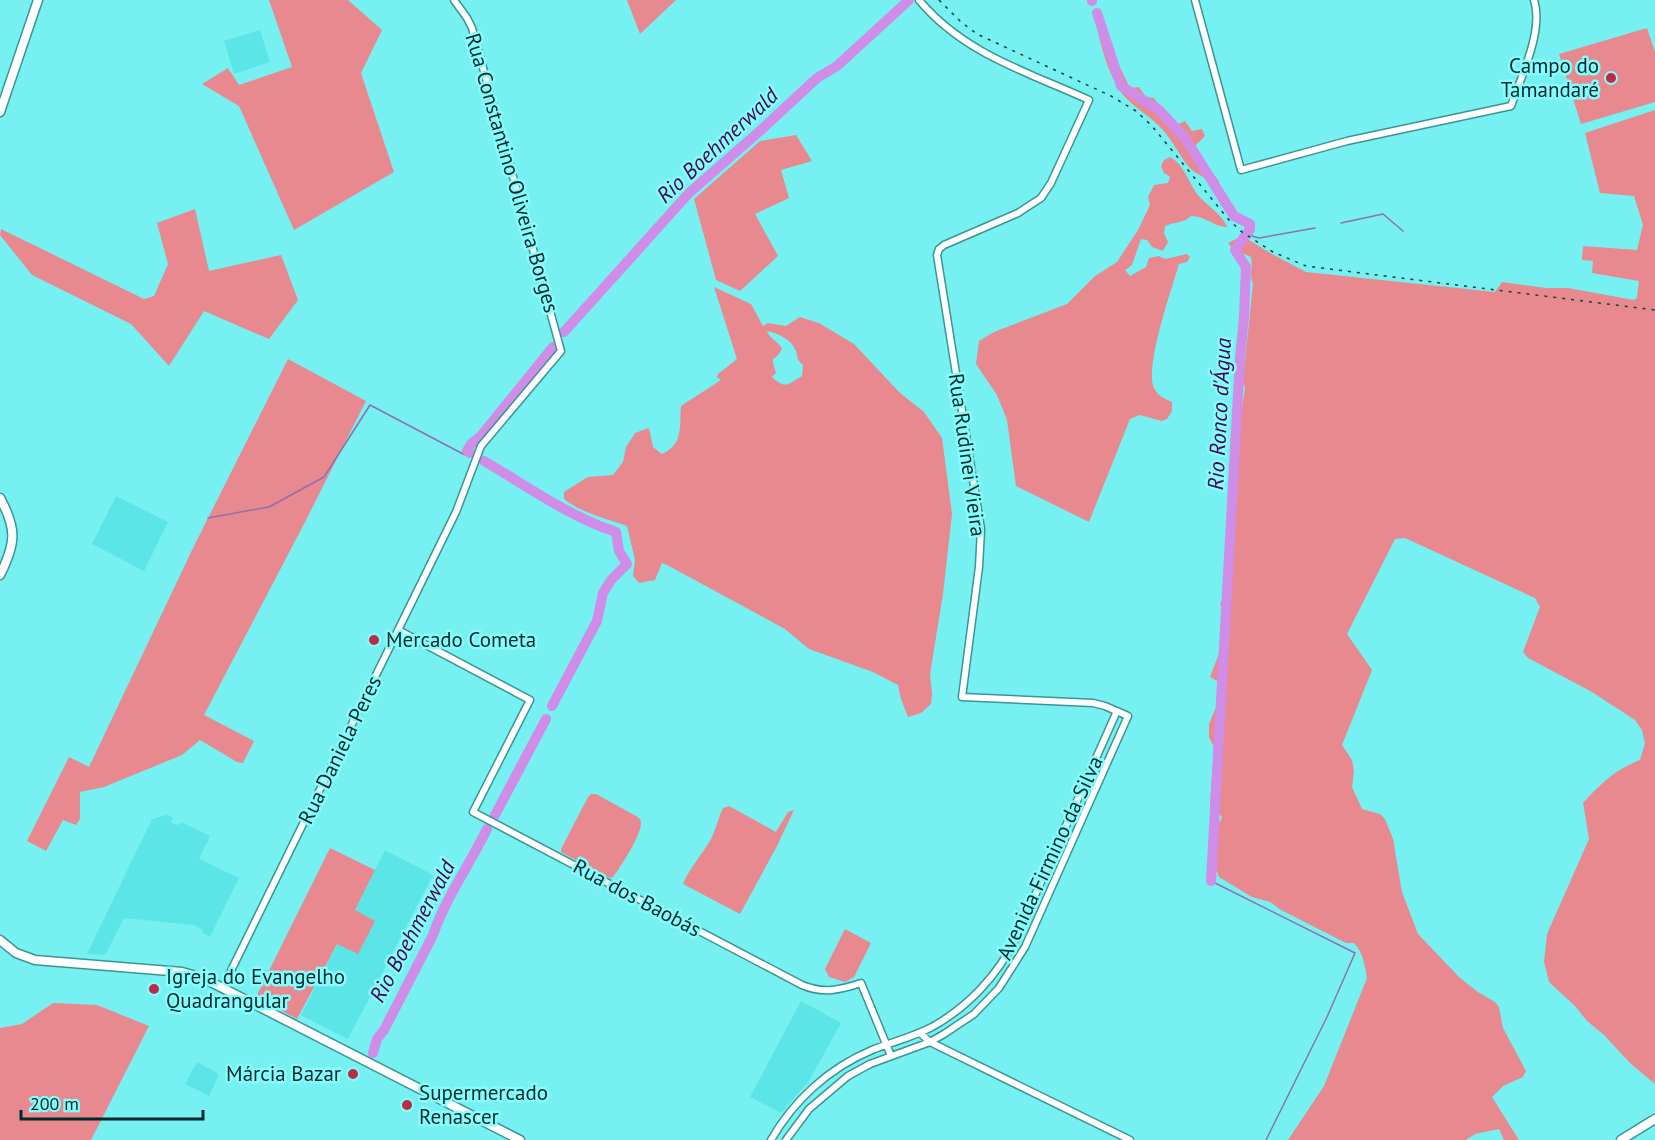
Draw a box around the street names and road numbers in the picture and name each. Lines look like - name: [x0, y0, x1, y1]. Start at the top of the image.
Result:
- street label: Rua Constantino Oliveira Borges: [460, 30, 565, 316]
- street label: Rua Rudinei Vieira: [943, 372, 992, 538]
- street label: Rua Daniela Peres: [292, 671, 387, 829]
- street label: Avenida Firmino da Silva: [990, 751, 1109, 964]
- street label: Rua dos Baobás: [569, 853, 706, 943]

